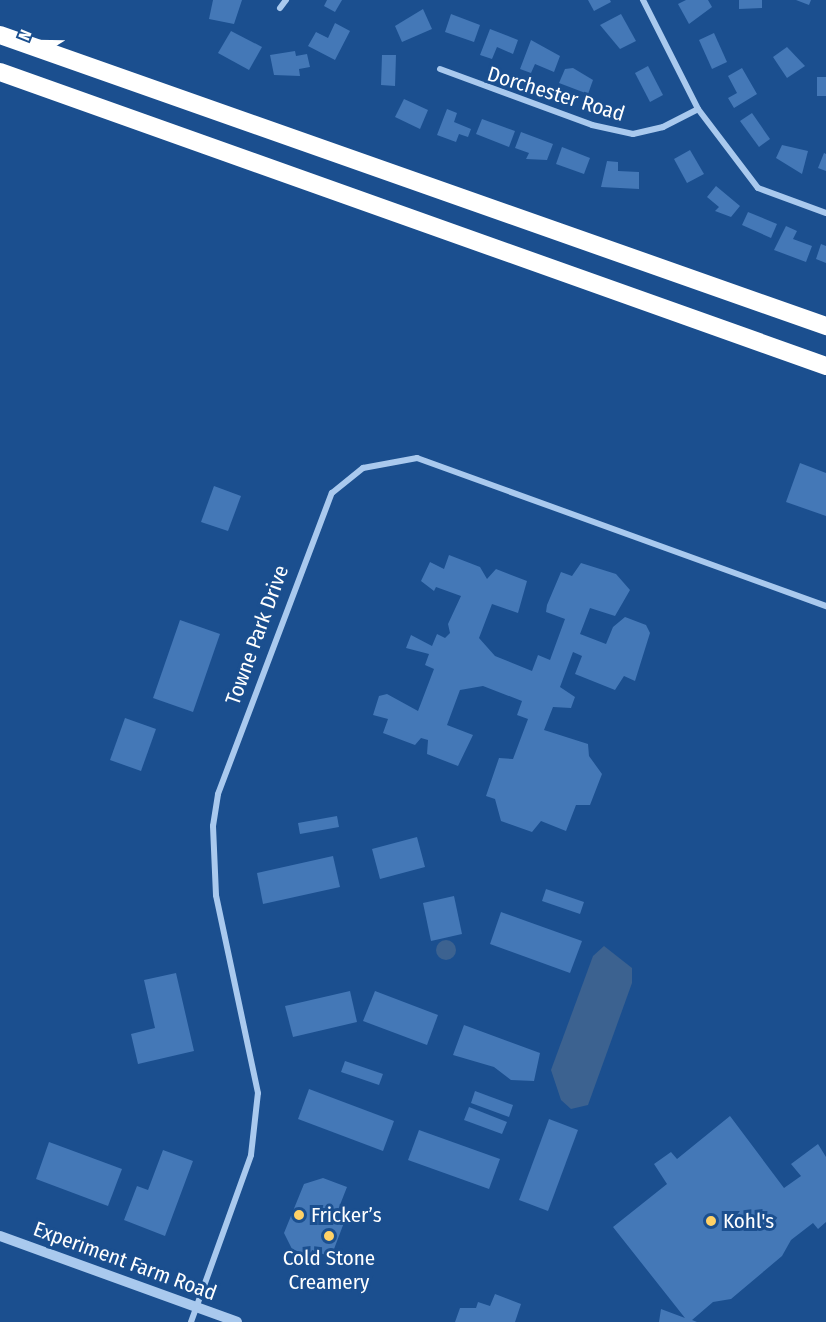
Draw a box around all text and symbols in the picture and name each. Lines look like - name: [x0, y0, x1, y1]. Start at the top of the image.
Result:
- north arrow: [12, 12, 72, 72]
- text: N: [14, 27, 35, 43]
- street label: Dorchester Road: [484, 61, 628, 127]
- street label: Towne Park Drive: [220, 562, 294, 708]
- place label: Fricker’s: [311, 1202, 382, 1228]
- marker: Fricker’s: [292, 1208, 306, 1222]
- place label: Kohl's: [723, 1208, 774, 1234]
- marker: Kohl's: [704, 1214, 718, 1228]
- street label: Experiment Farm Road: [30, 1216, 220, 1306]
- marker: Cold Stone Creamery: [322, 1229, 336, 1243]
- place label: Cold Stone Creamery: [283, 1245, 375, 1295]

